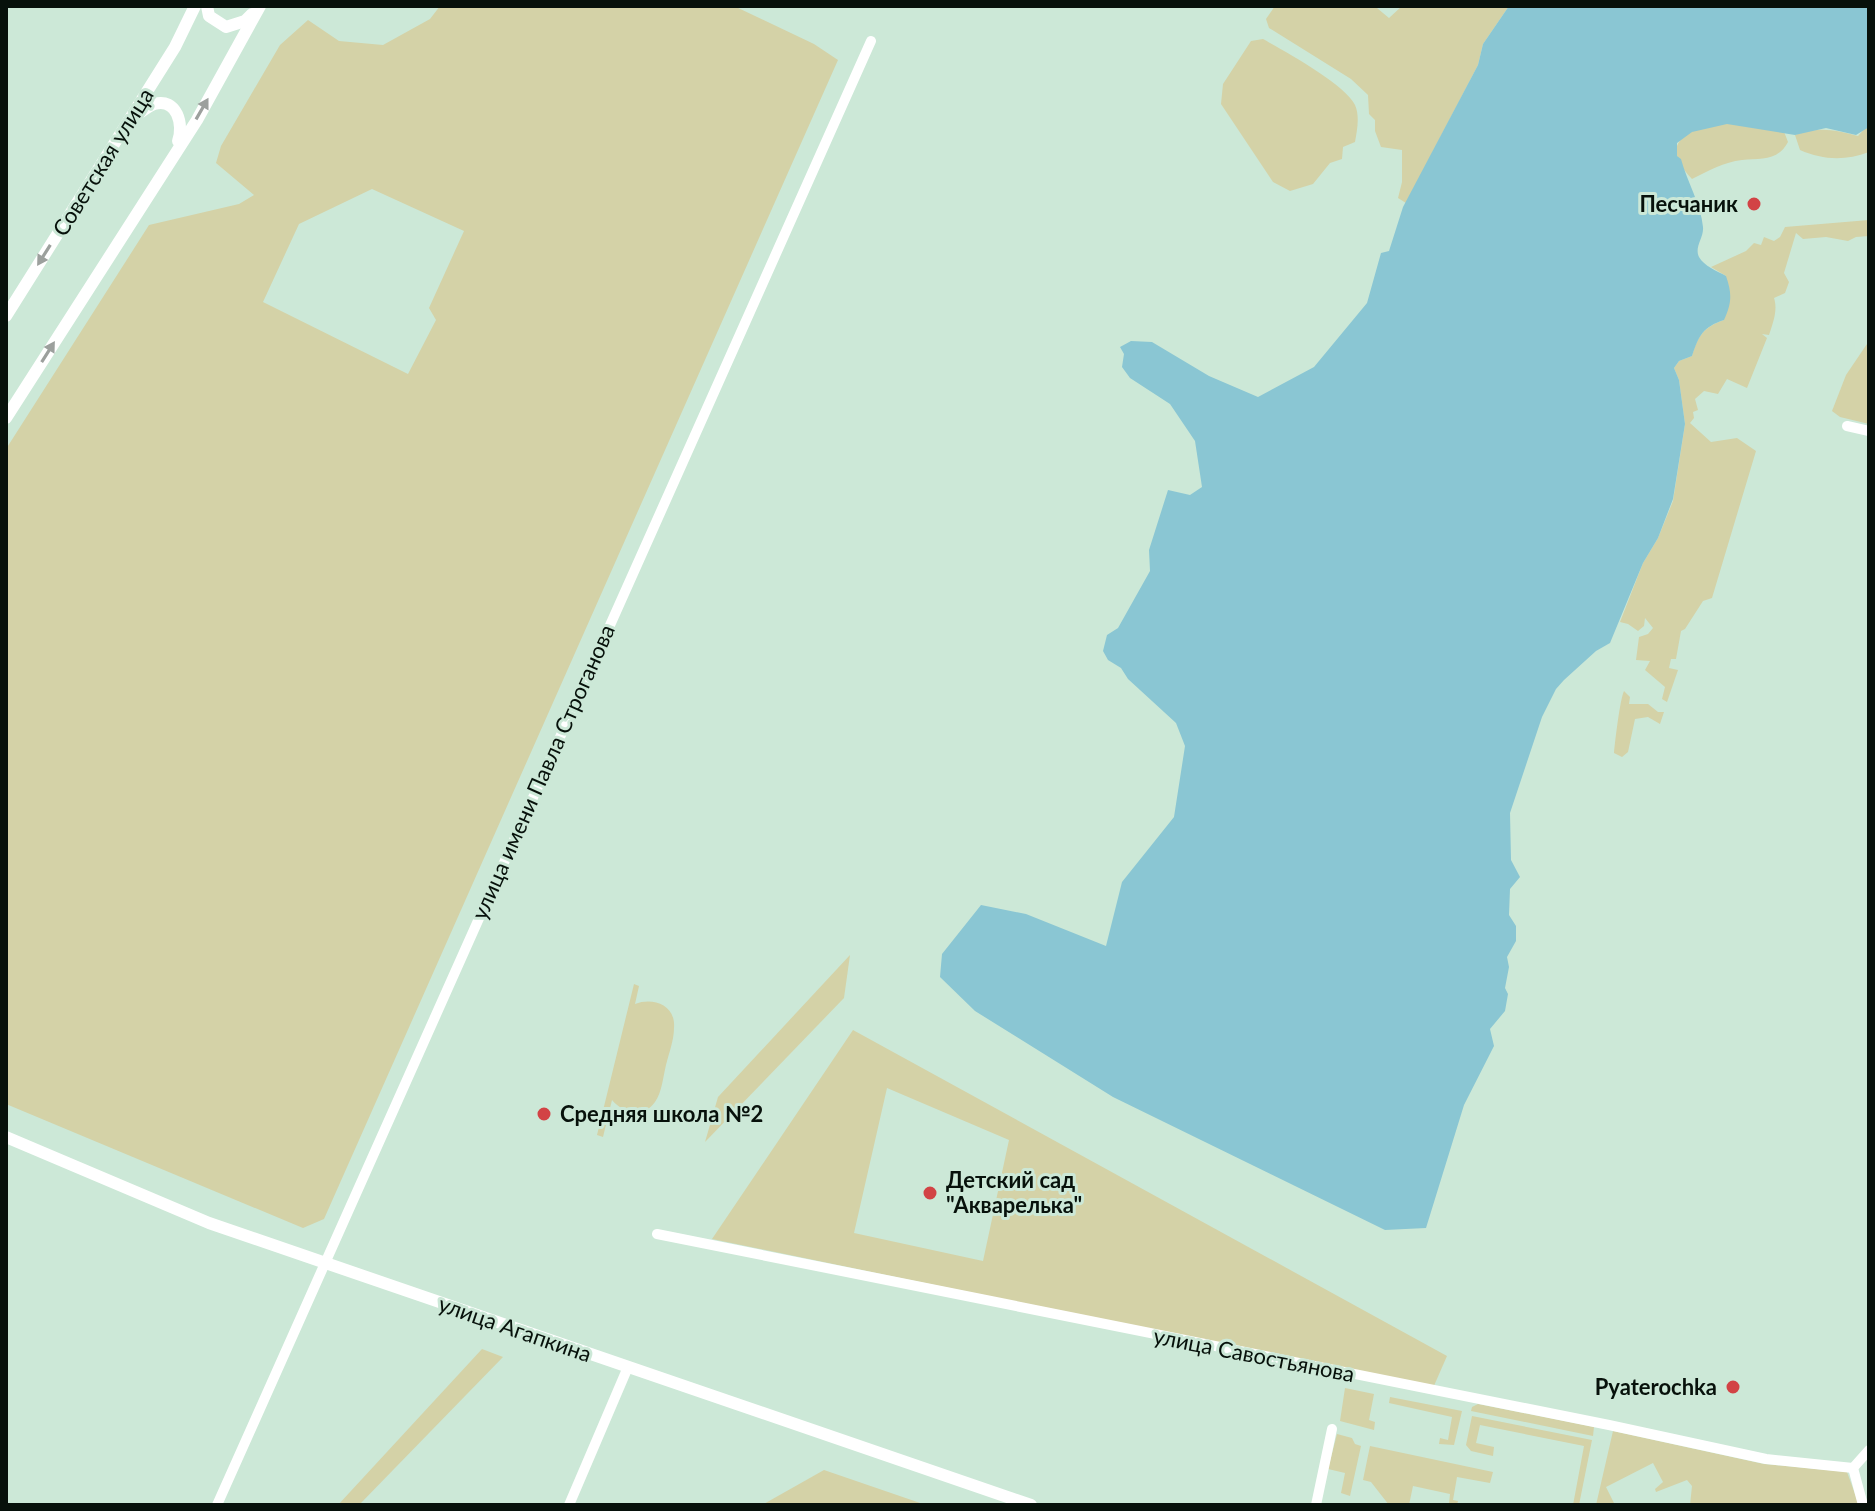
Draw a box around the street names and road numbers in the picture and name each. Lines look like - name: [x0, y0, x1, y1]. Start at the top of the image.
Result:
- street label: Советская улица: [46, 83, 159, 241]
- street label: улица имени Павла Строганова: [465, 620, 620, 924]
- street label: улица Агапкина: [435, 1290, 595, 1367]
- street label: улица Савостьянова: [1151, 1322, 1357, 1387]

